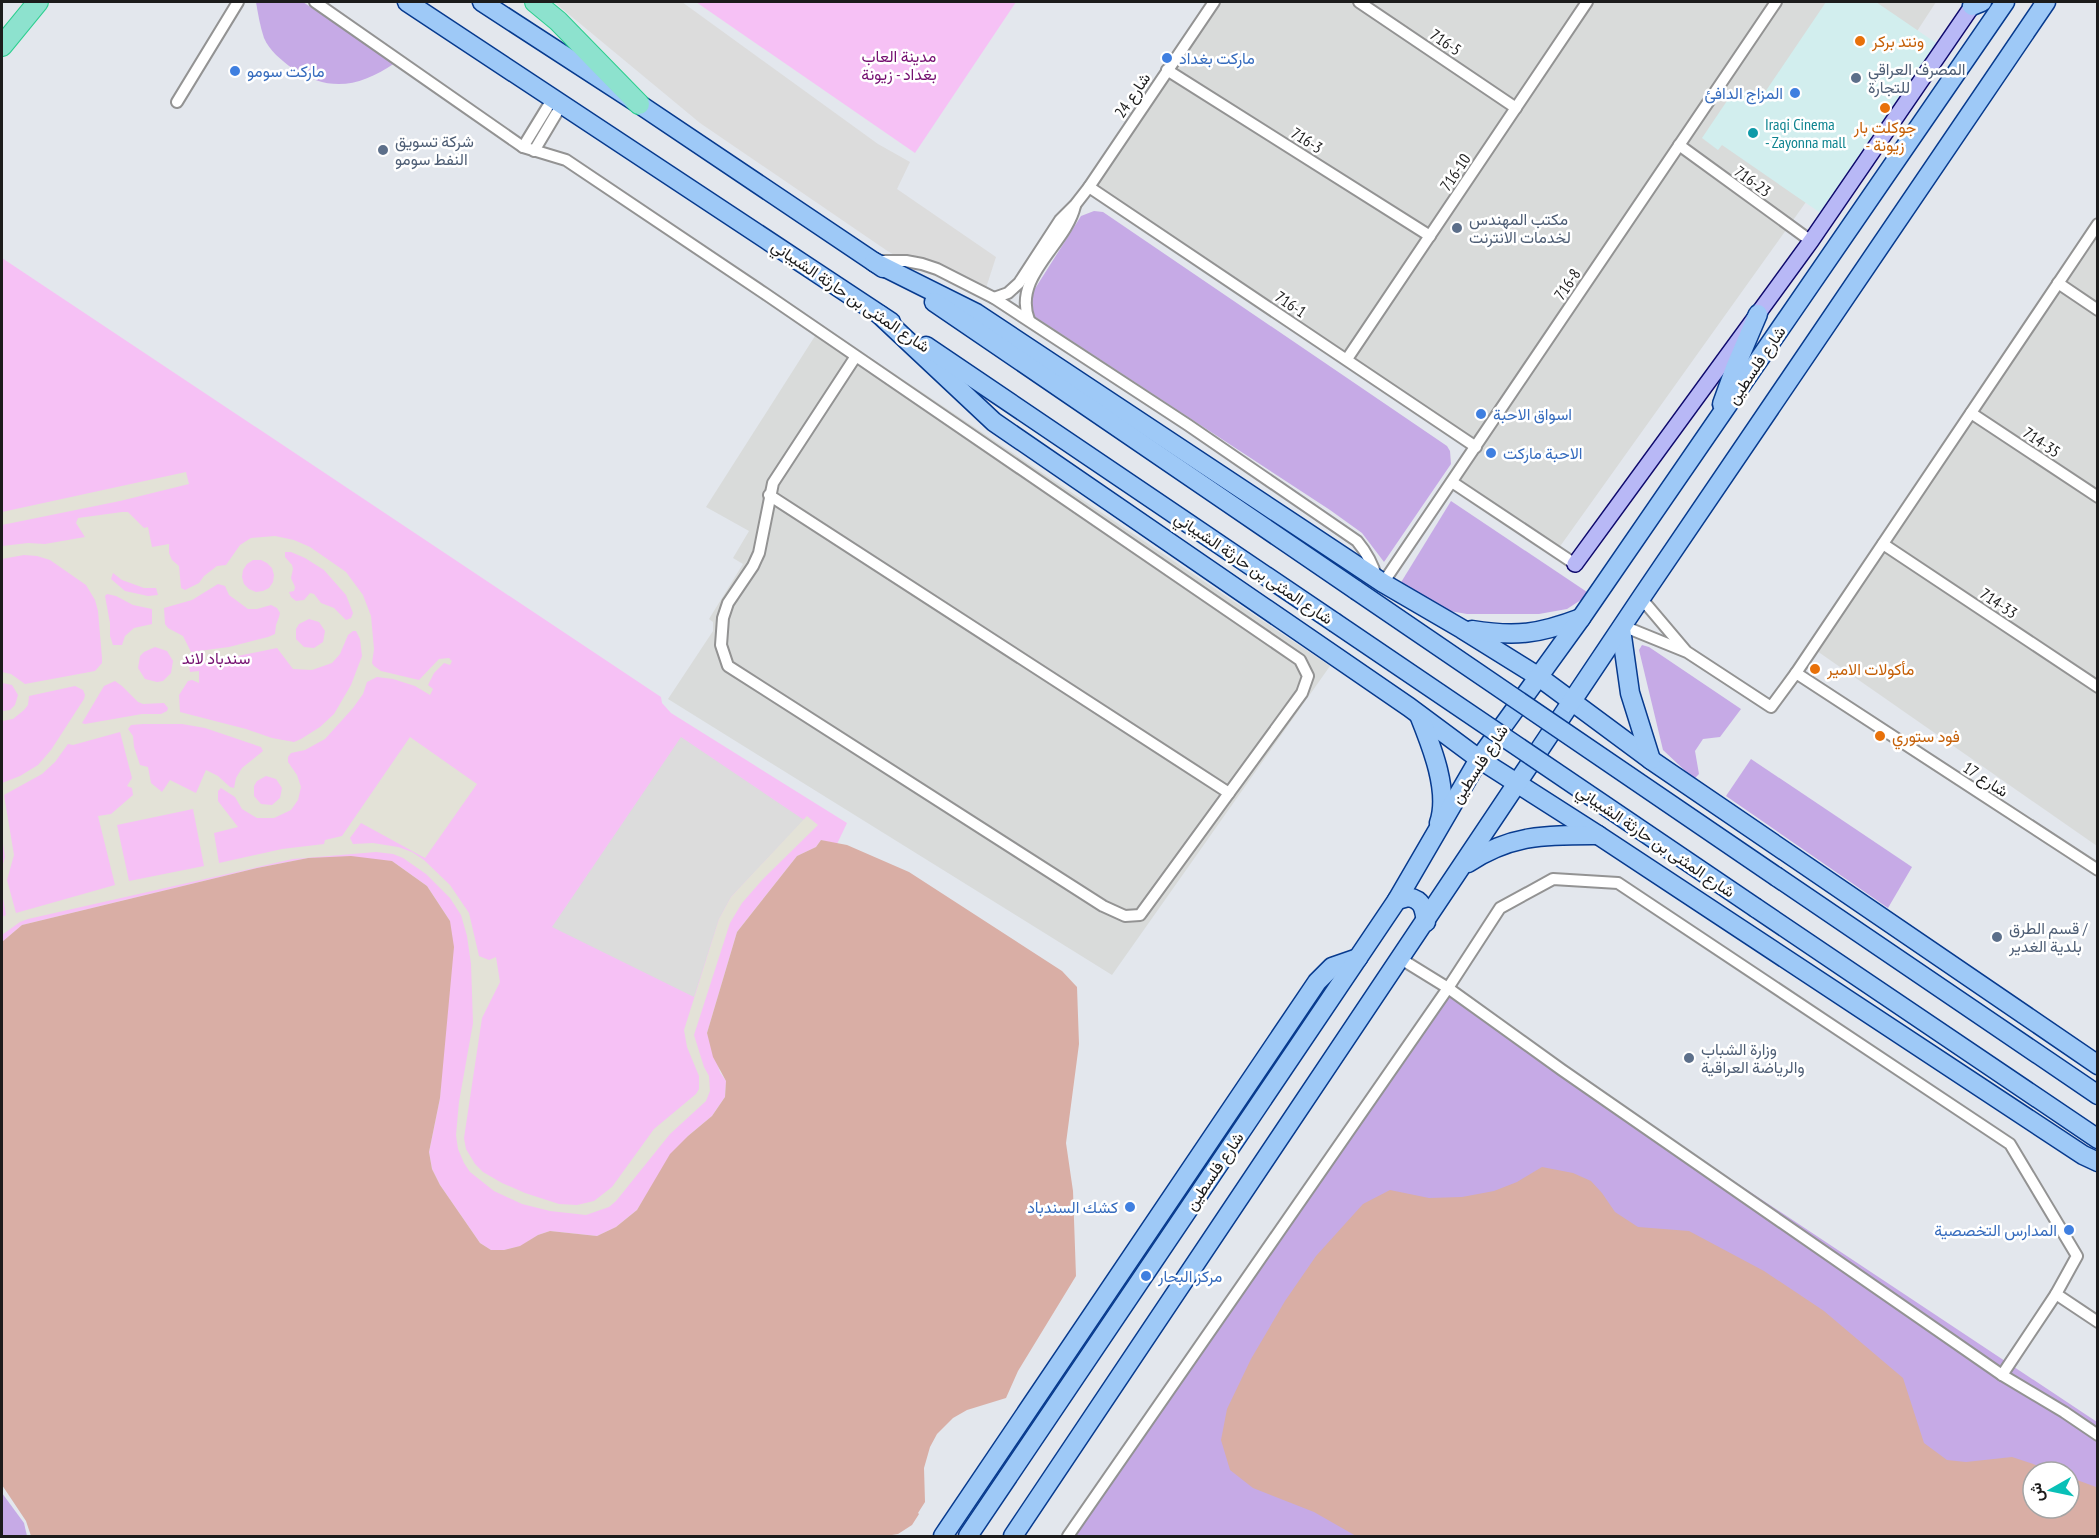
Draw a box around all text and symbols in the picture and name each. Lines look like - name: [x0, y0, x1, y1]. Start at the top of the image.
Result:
- street label: 716-5: [1427, 24, 1465, 60]
- place label: ونتد بركر: [1871, 31, 1924, 52]
- marker: ونتد بركر: [1853, 34, 1867, 48]
- park label: مدينة العاب بغداد - زيونة: [861, 46, 937, 85]
- place label: ماركت بغداد: [1179, 48, 1255, 69]
- marker: ماركت بغداد: [1160, 51, 1174, 65]
- place label: المصرف العراقي للتجارة: [1868, 59, 1966, 98]
- place label: ماركت سومو: [247, 61, 324, 82]
- marker: ماركت سومو: [228, 64, 242, 78]
- street label: شارع 24: [1110, 69, 1156, 122]
- marker: المصرف العراقي للتجارة: [1849, 71, 1863, 85]
- place label: المزاج الدافئ: [1704, 83, 1783, 105]
- marker: المزاج الدافئ: [1788, 86, 1802, 100]
- marker: جوكلت بار - زيونة: [1878, 101, 1892, 115]
- place label: Iraqi Cinema - Zayonna mall: [1765, 114, 1846, 152]
- place label: جوكلت بار - زيونة: [1853, 117, 1917, 156]
- street label: 716-3: [1288, 123, 1326, 157]
- marker: Iraqi Cinema - Zayonna mall: [1746, 126, 1760, 140]
- place label: شركة تسويق النفط سومو: [395, 131, 474, 170]
- marker: شركة تسويق النفط سومو: [376, 143, 390, 157]
- street label: 716-10: [1435, 150, 1475, 194]
- street label: 716-23: [1731, 161, 1775, 201]
- place label: مكتب المهندس لخدمات الانترنت: [1469, 209, 1571, 248]
- marker: مكتب المهندس لخدمات الانترنت: [1450, 221, 1464, 235]
- street label: شارع المثنى بن حارثة الشيباني: [766, 236, 934, 360]
- street label: 716-8: [1549, 265, 1585, 303]
- street label: 716-1: [1272, 286, 1310, 322]
- street label: شارع فلسطين: [1722, 322, 1791, 409]
- place label: اسواق الاحبة: [1493, 404, 1572, 425]
- marker: اسواق الاحبة: [1474, 407, 1488, 421]
- street label: 714-35: [2020, 422, 2064, 462]
- place label: الاحبة ماركت: [1503, 443, 1582, 464]
- marker: الاحبة ماركت: [1484, 446, 1498, 460]
- street label: شارع المثنى بن حارثة الشيباني: [1169, 508, 1337, 632]
- street label: 714-33: [1977, 583, 2021, 623]
- park label: سندباد لاند: [182, 648, 250, 668]
- place label: مأكولات الامير: [1826, 659, 1914, 680]
- marker: مأكولات الامير: [1808, 662, 1822, 676]
- street label: شارع فلسطين: [1446, 721, 1514, 808]
- place label: فود ستوري: [1892, 726, 1960, 750]
- marker: فود ستوري: [1873, 729, 1887, 743]
- street label: شارع 17: [1959, 757, 2012, 803]
- street label: شارع المثنى بن حارثة الشيباني: [1571, 781, 1739, 905]
- place label: قسم الطرق / بلدية الغدير: [2008, 918, 2089, 957]
- marker: قسم الطرق / بلدية الغدير: [1990, 930, 2004, 944]
- place label: وزارة الشباب والرياضة العراقية: [1701, 1039, 1805, 1078]
- marker: وزارة الشباب والرياضة العراقية: [1682, 1051, 1696, 1065]
- street label: شارع فلسطين: [1180, 1128, 1249, 1215]
- place label: كشك السندباد: [1027, 1197, 1118, 1217]
- marker: كشك السندباد: [1123, 1200, 1137, 1214]
- place label: المدارس التخصصية: [1934, 1220, 2057, 1241]
- marker: المدارس التخصصية: [2062, 1223, 2076, 1237]
- place label: مركز البحار: [1157, 1266, 1222, 1287]
- marker: مركز البحار: [1139, 1269, 1153, 1283]
- north arrow: [2021, 1460, 2081, 1520]
- text: ش: [2025, 1481, 2048, 1503]

